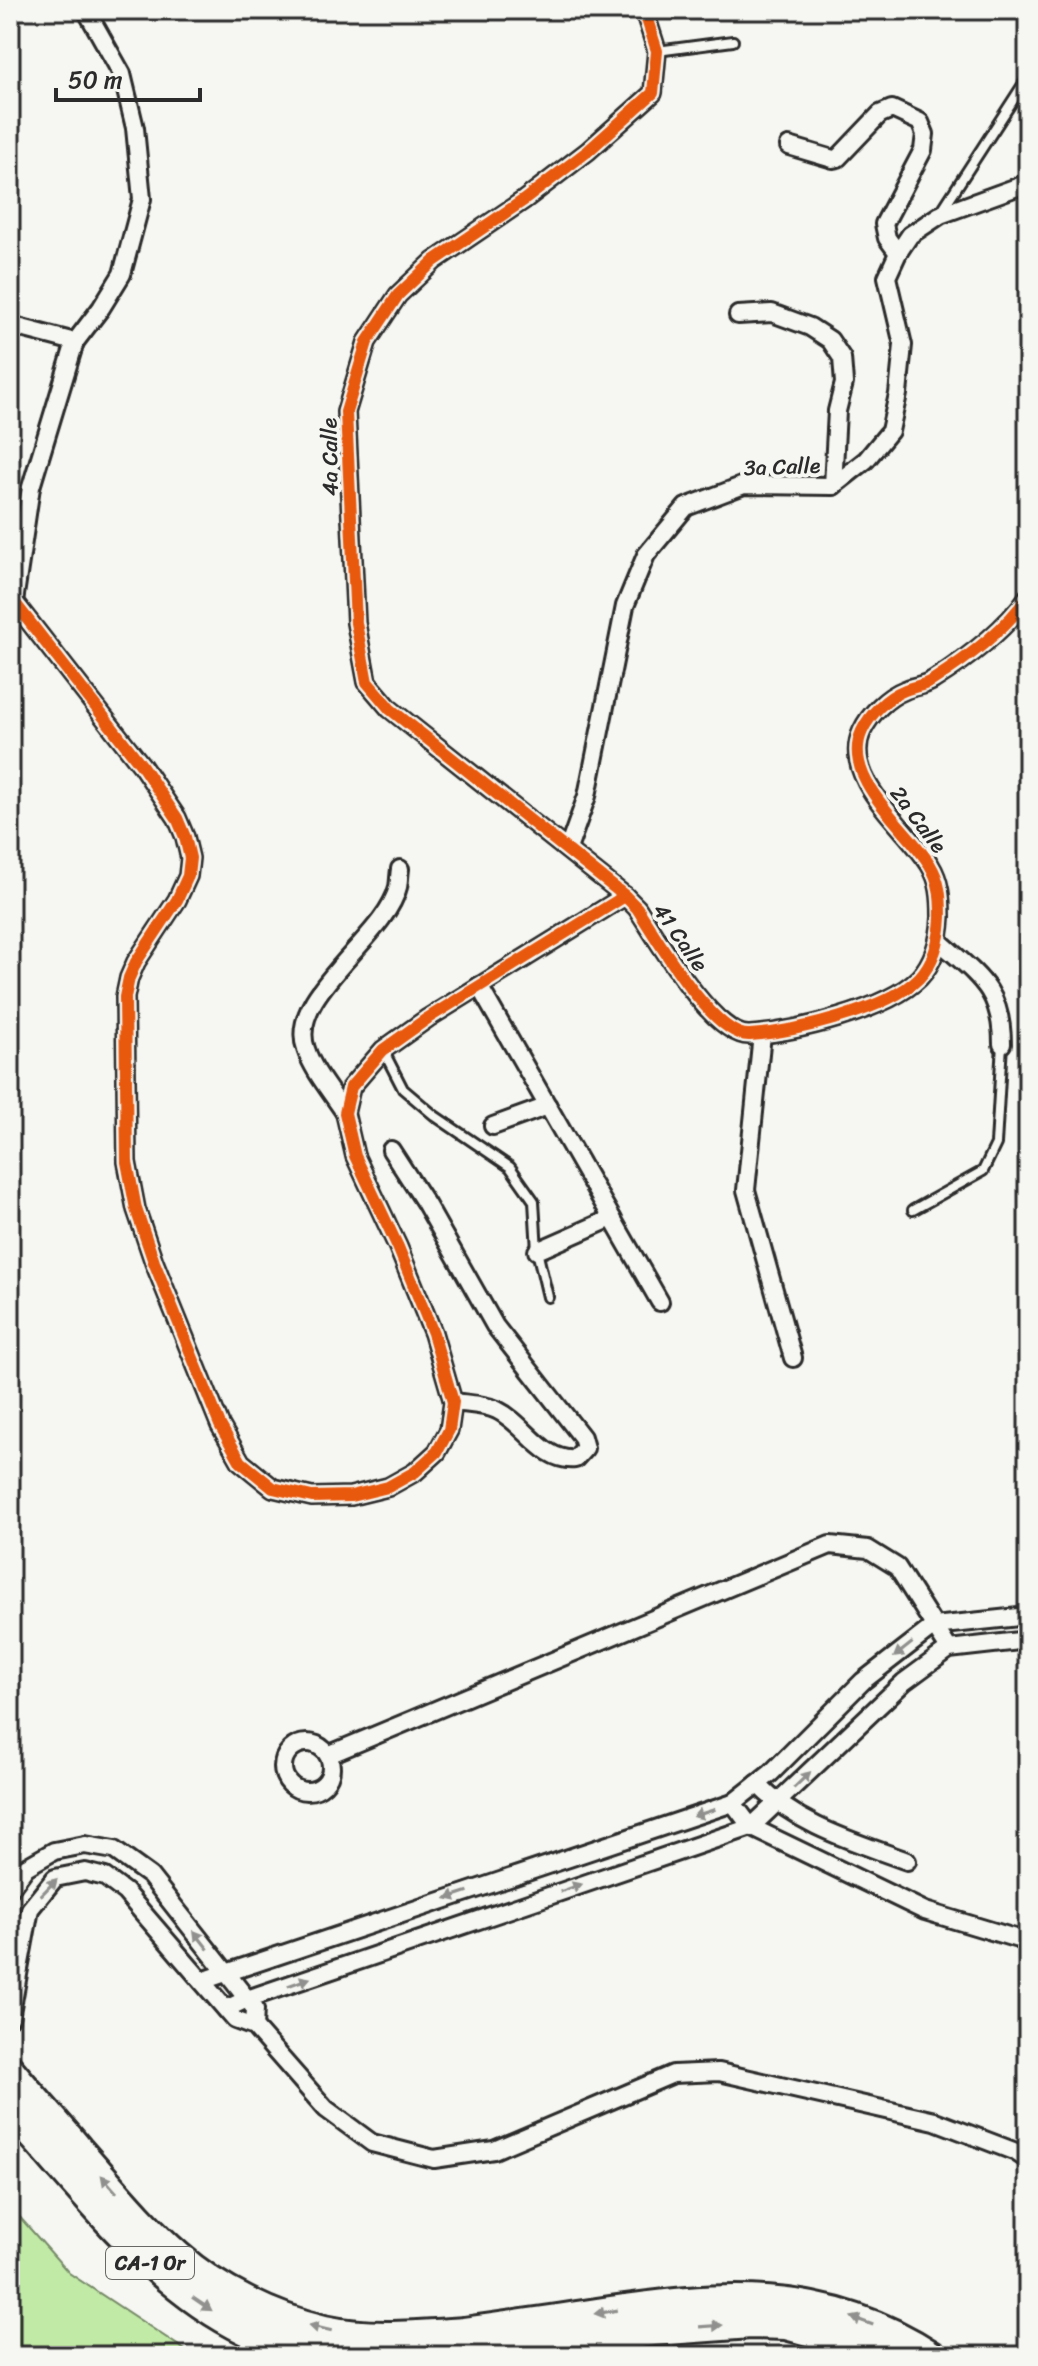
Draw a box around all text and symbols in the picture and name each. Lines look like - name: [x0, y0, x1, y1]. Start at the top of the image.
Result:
- scale bar: [56, 52, 200, 102]
- text: 50 m: [68, 59, 123, 101]
- street label: 4a Calle: [309, 417, 350, 497]
- street label: 3a Calle: [743, 446, 821, 487]
- street label: 2a Calle: [880, 777, 958, 862]
- street label: 41 Calle: [642, 894, 719, 980]
- one-way arrow: [893, 1642, 913, 1658]
- one-way arrow: [793, 1771, 812, 1789]
- one-way arrow: [691, 1807, 715, 1819]
- one-way arrow: [40, 1878, 58, 1897]
- one-way arrow: [559, 1882, 583, 1894]
- one-way arrow: [444, 1889, 468, 1901]
- one-way arrow: [193, 1930, 209, 1950]
- one-way arrow: [287, 1975, 311, 1987]
- one-way arrow: [101, 2175, 118, 2195]
- road number: CA-1 Or: [106, 2247, 194, 2279]
- one-way arrow: [191, 2296, 213, 2310]
- one-way arrow: [593, 2306, 618, 2319]
- one-way arrow: [850, 2314, 874, 2327]
- one-way arrow: [698, 2319, 723, 2332]
- one-way arrow: [307, 2321, 332, 2334]

